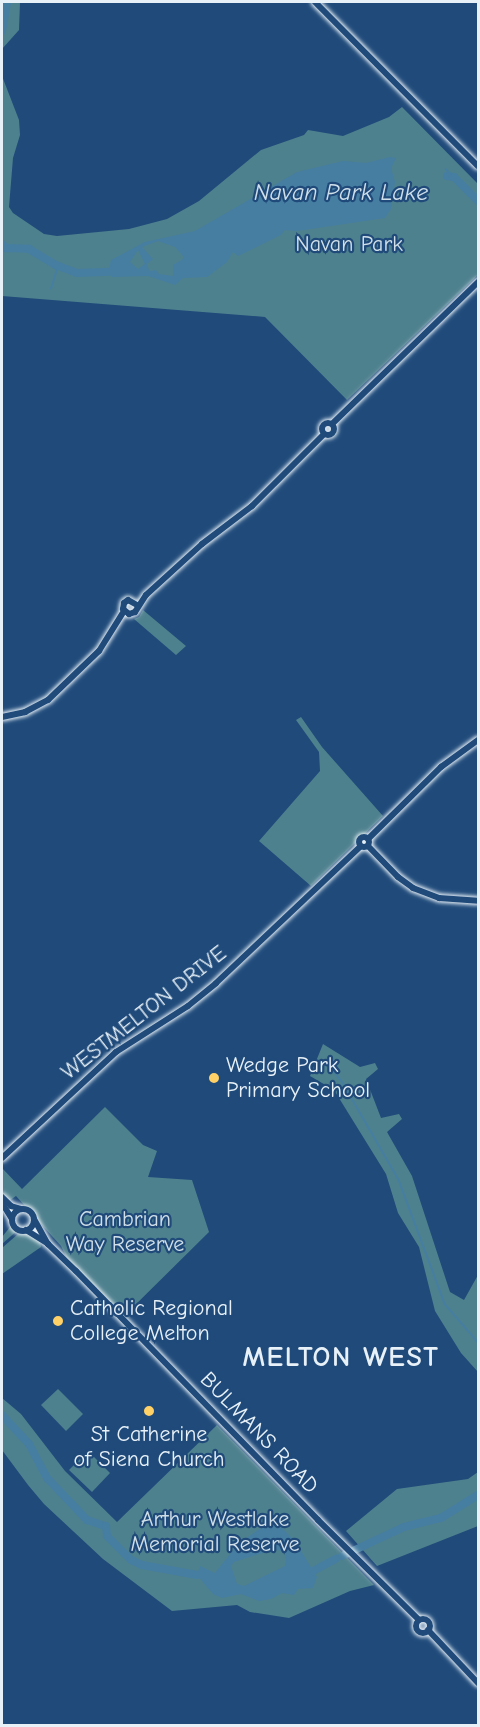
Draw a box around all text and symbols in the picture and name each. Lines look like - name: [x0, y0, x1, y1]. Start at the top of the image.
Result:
- water label: Navan Park Lake: [254, 179, 428, 207]
- park label: Navan Park: [295, 232, 403, 258]
- street label: WESTMELTON DRIVE: [56, 940, 232, 1086]
- place label: Wedge Park Primary School: [226, 1052, 370, 1104]
- marker: Wedge Park Primary School: [207, 1071, 221, 1085]
- park label: Cambrian Way Reserve: [66, 1206, 184, 1258]
- place label: Catholic Regional College Melton: [70, 1295, 233, 1346]
- marker: Catholic Regional College Melton: [51, 1314, 65, 1328]
- district label: MELTON WEST: [243, 1340, 439, 1374]
- street label: BULMANS ROAD: [194, 1367, 324, 1499]
- marker: St Catherine of Siena Church: [142, 1404, 156, 1418]
- place label: St Catherine of Siena Church: [73, 1421, 225, 1472]
- park label: Arthur Westlake Memorial Reserve: [130, 1506, 300, 1558]

